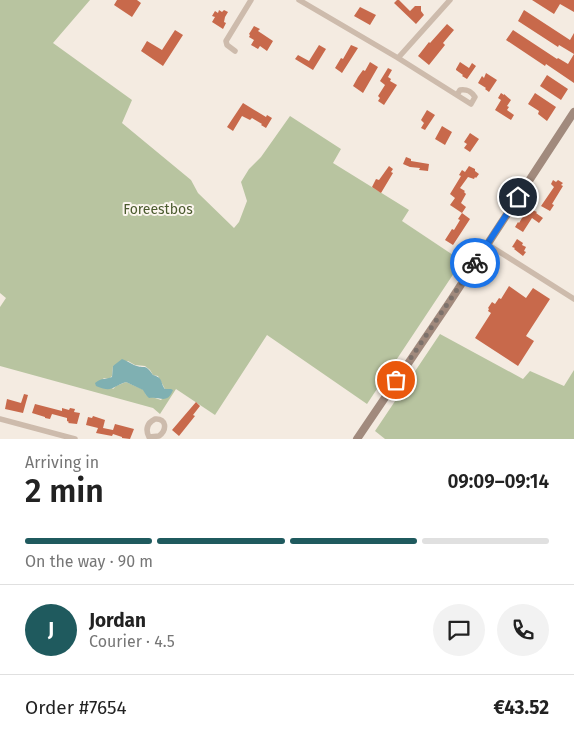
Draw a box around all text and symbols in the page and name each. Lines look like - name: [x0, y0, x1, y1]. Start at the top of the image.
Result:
- pin: [497, 176, 539, 218]
- icon: home: [504, 183, 532, 211]
- park label: Foreestbos: [123, 201, 193, 218]
- courier: [450, 238, 500, 288]
- icon: bike: [461, 249, 489, 277]
- pin: [375, 359, 417, 401]
- icon: bag: [382, 366, 410, 394]
- text: Arriving in: [25, 453, 99, 472]
- text: 09:09–09:14: [448, 470, 549, 493]
- text: 2 min: [25, 472, 104, 510]
- text: On the way · 90 m: [25, 552, 153, 571]
- button: chat: [433, 604, 485, 656]
- button: phone: [497, 604, 549, 656]
- text: Jordan: [89, 609, 146, 632]
- text: J: [48, 618, 54, 641]
- text: Courier · 4.5: [89, 632, 175, 651]
- text: Order #7654: [25, 696, 127, 719]
- text: €43.52: [494, 696, 549, 719]

